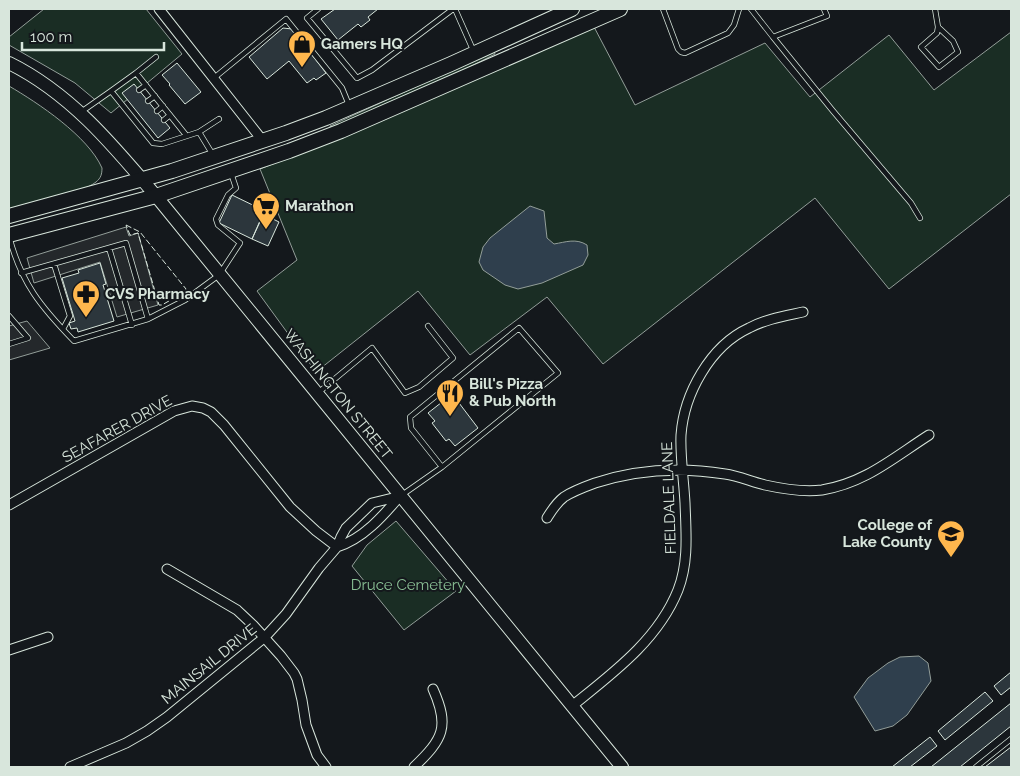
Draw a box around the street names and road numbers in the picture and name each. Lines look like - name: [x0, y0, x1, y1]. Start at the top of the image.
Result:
- street label: WASHINGTON STREET: [280, 325, 396, 463]
- street label: SEAFARER DRIVE: [59, 391, 175, 467]
- street label: FIELDALE LANE: [658, 442, 680, 554]
- street label: MAINSAIL DRIVE: [158, 620, 260, 708]

